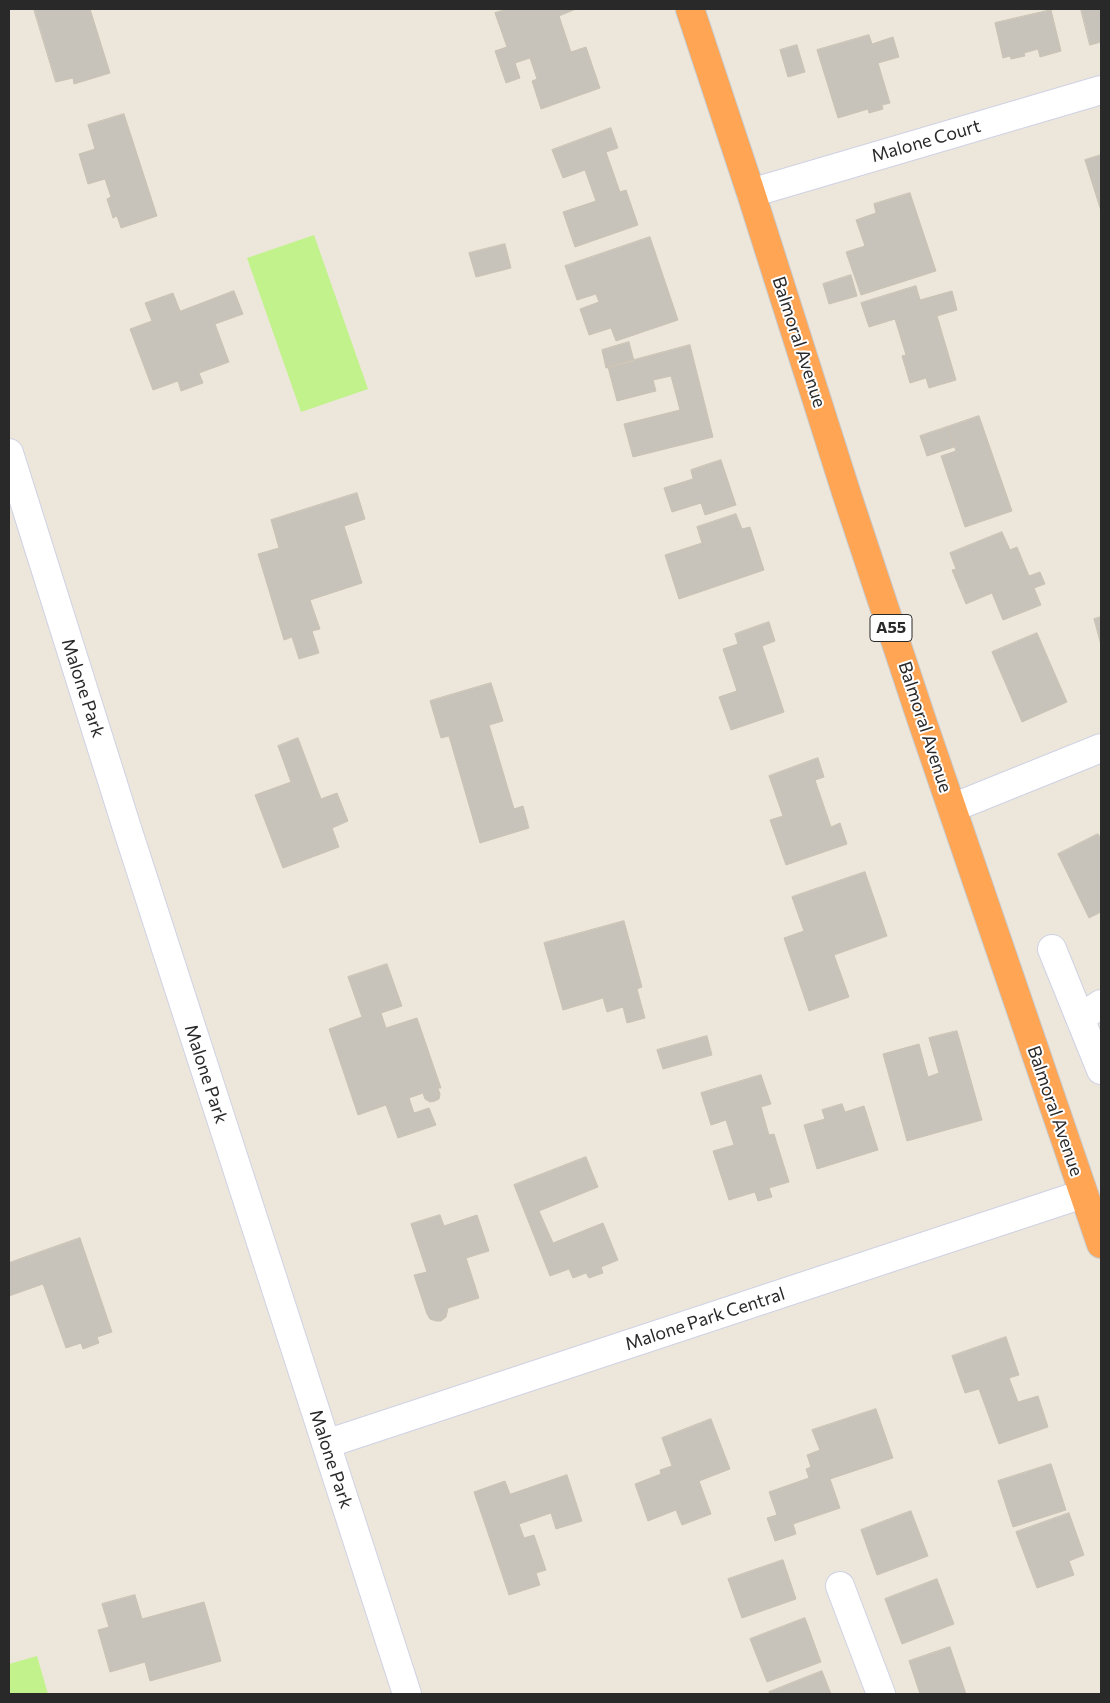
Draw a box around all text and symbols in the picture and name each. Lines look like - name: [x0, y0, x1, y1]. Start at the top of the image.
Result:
- street label: Malone Court: [869, 115, 983, 167]
- street label: Balmoral Avenue: [768, 274, 830, 410]
- road number: A55: [870, 614, 912, 641]
- street label: Malone Park: [57, 636, 109, 740]
- street label: Balmoral Avenue: [894, 659, 956, 795]
- street label: Malone Park: [180, 1022, 232, 1126]
- street label: Balmoral Avenue: [1023, 1043, 1087, 1179]
- street label: Malone Park Central: [622, 1283, 788, 1355]
- street label: Malone Park: [305, 1407, 357, 1511]

